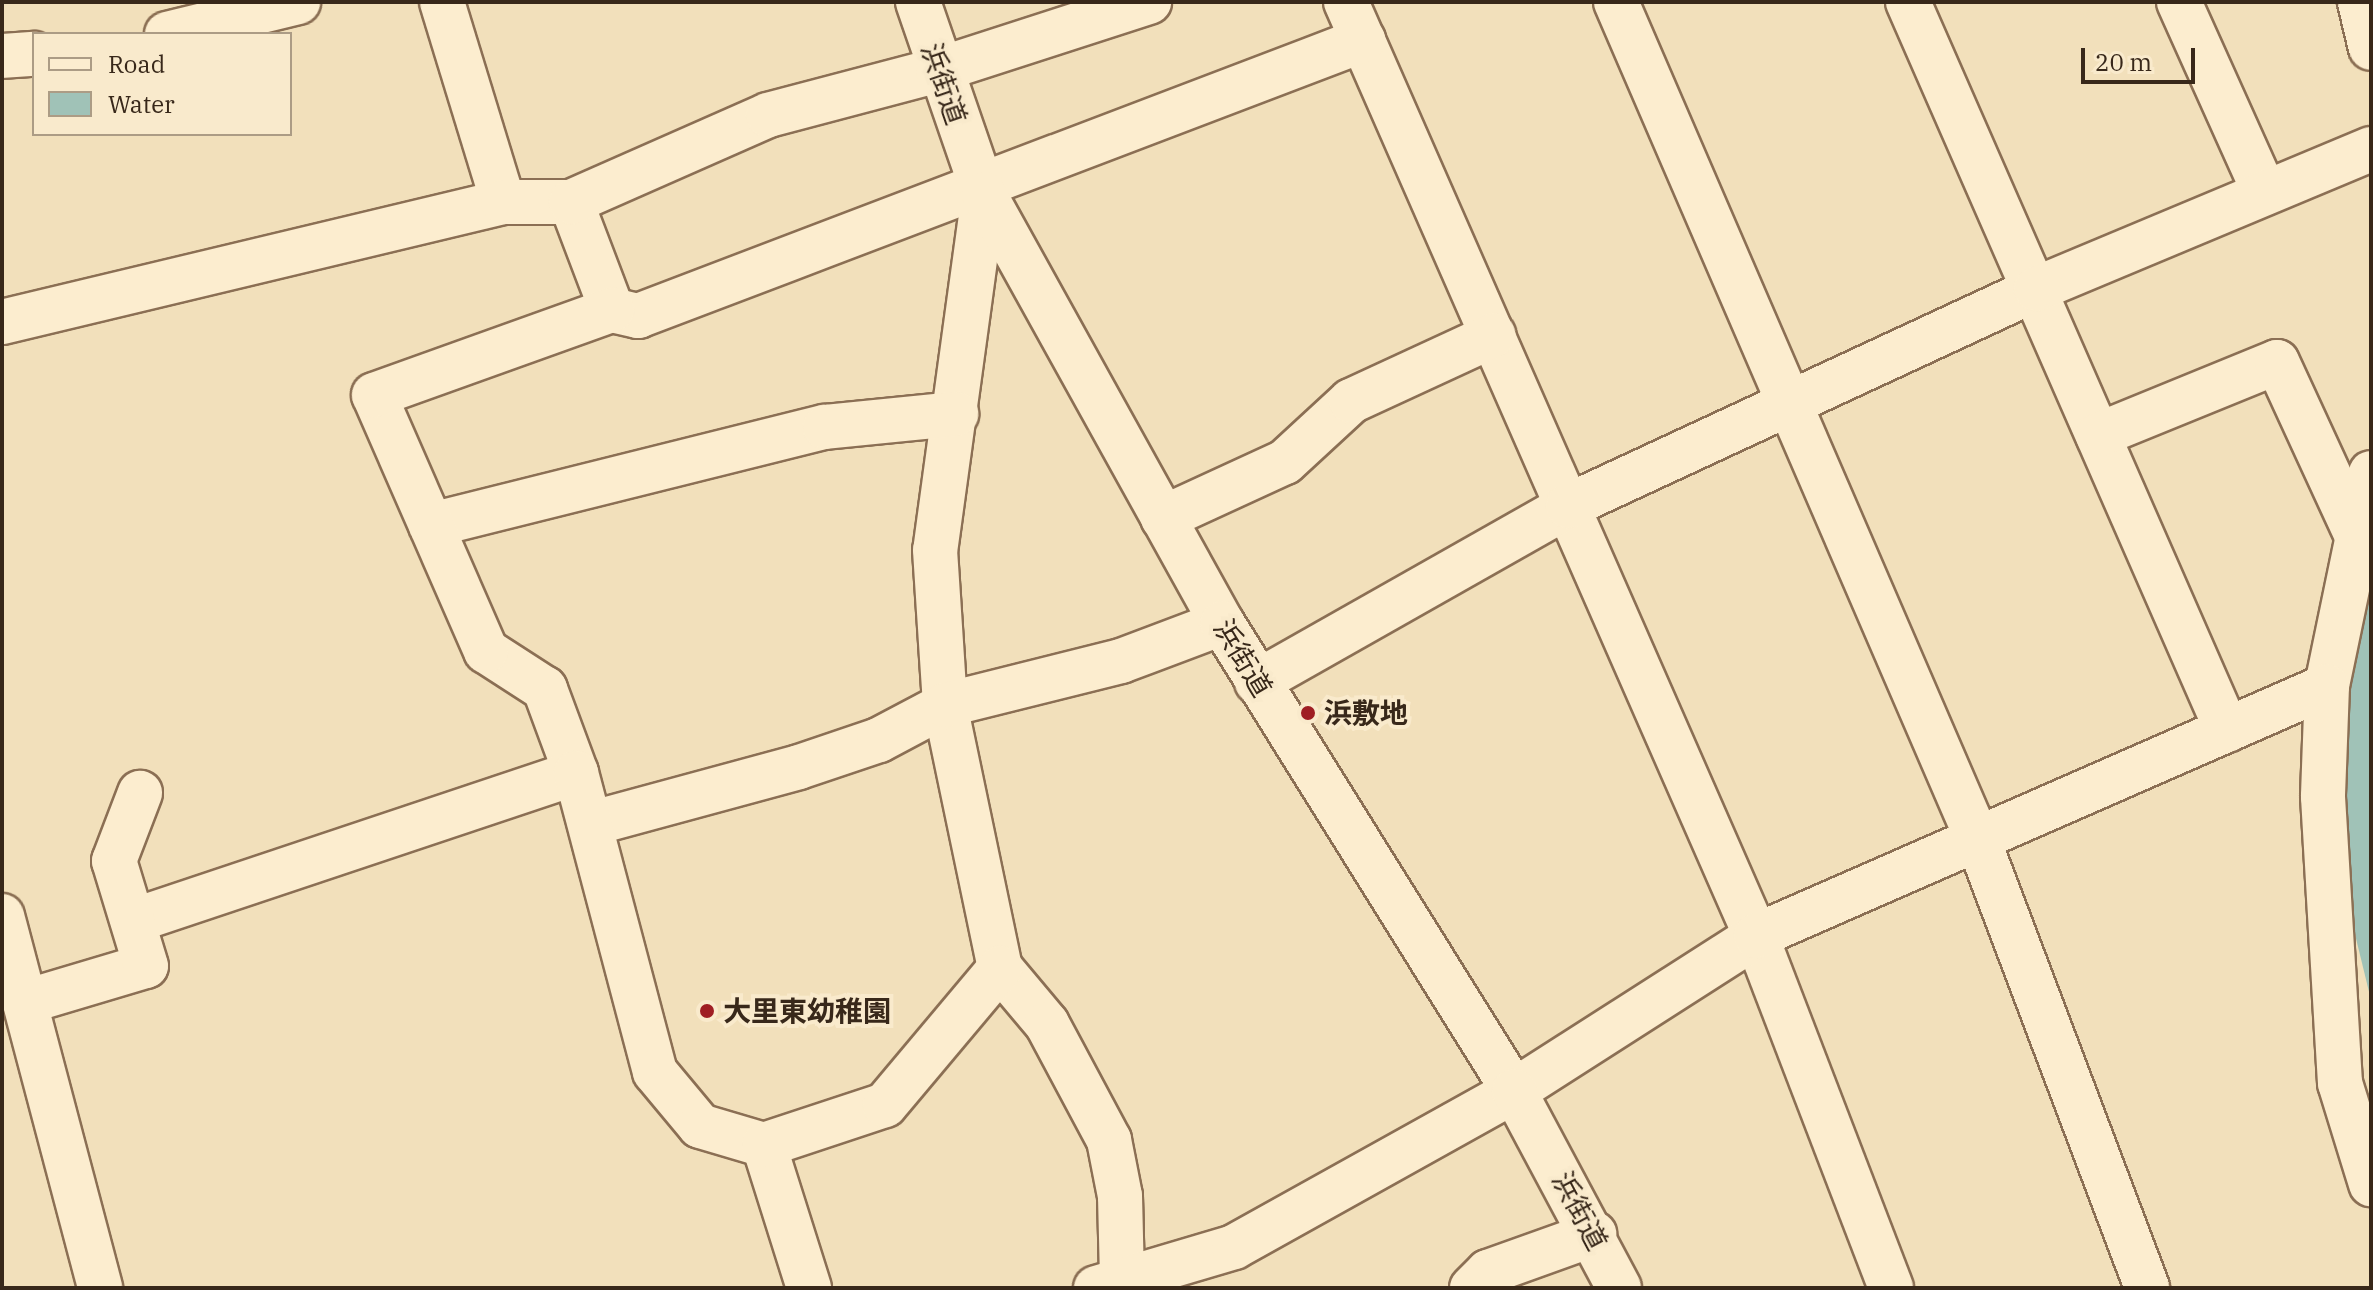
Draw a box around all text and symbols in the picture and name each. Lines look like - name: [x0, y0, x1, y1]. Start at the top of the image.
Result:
- legend: [32, 32, 292, 136]
- scale bar: [2085, 32, 2199, 82]
- street label: 浜街道: [914, 39, 974, 129]
- text: 20 m: [2095, 46, 2152, 78]
- text: Road: [108, 48, 165, 80]
- text: Water: [108, 88, 175, 120]
- street label: 浜街道: [1207, 613, 1279, 703]
- place label: 浜敷地: [1324, 696, 1408, 730]
- marker: 浜敷地: [1299, 704, 1317, 722]
- place label: 大里東幼稚園: [723, 994, 891, 1028]
- marker: 大里東幼稚園: [698, 1002, 716, 1020]
- street label: 浜街道: [1545, 1166, 1615, 1256]

